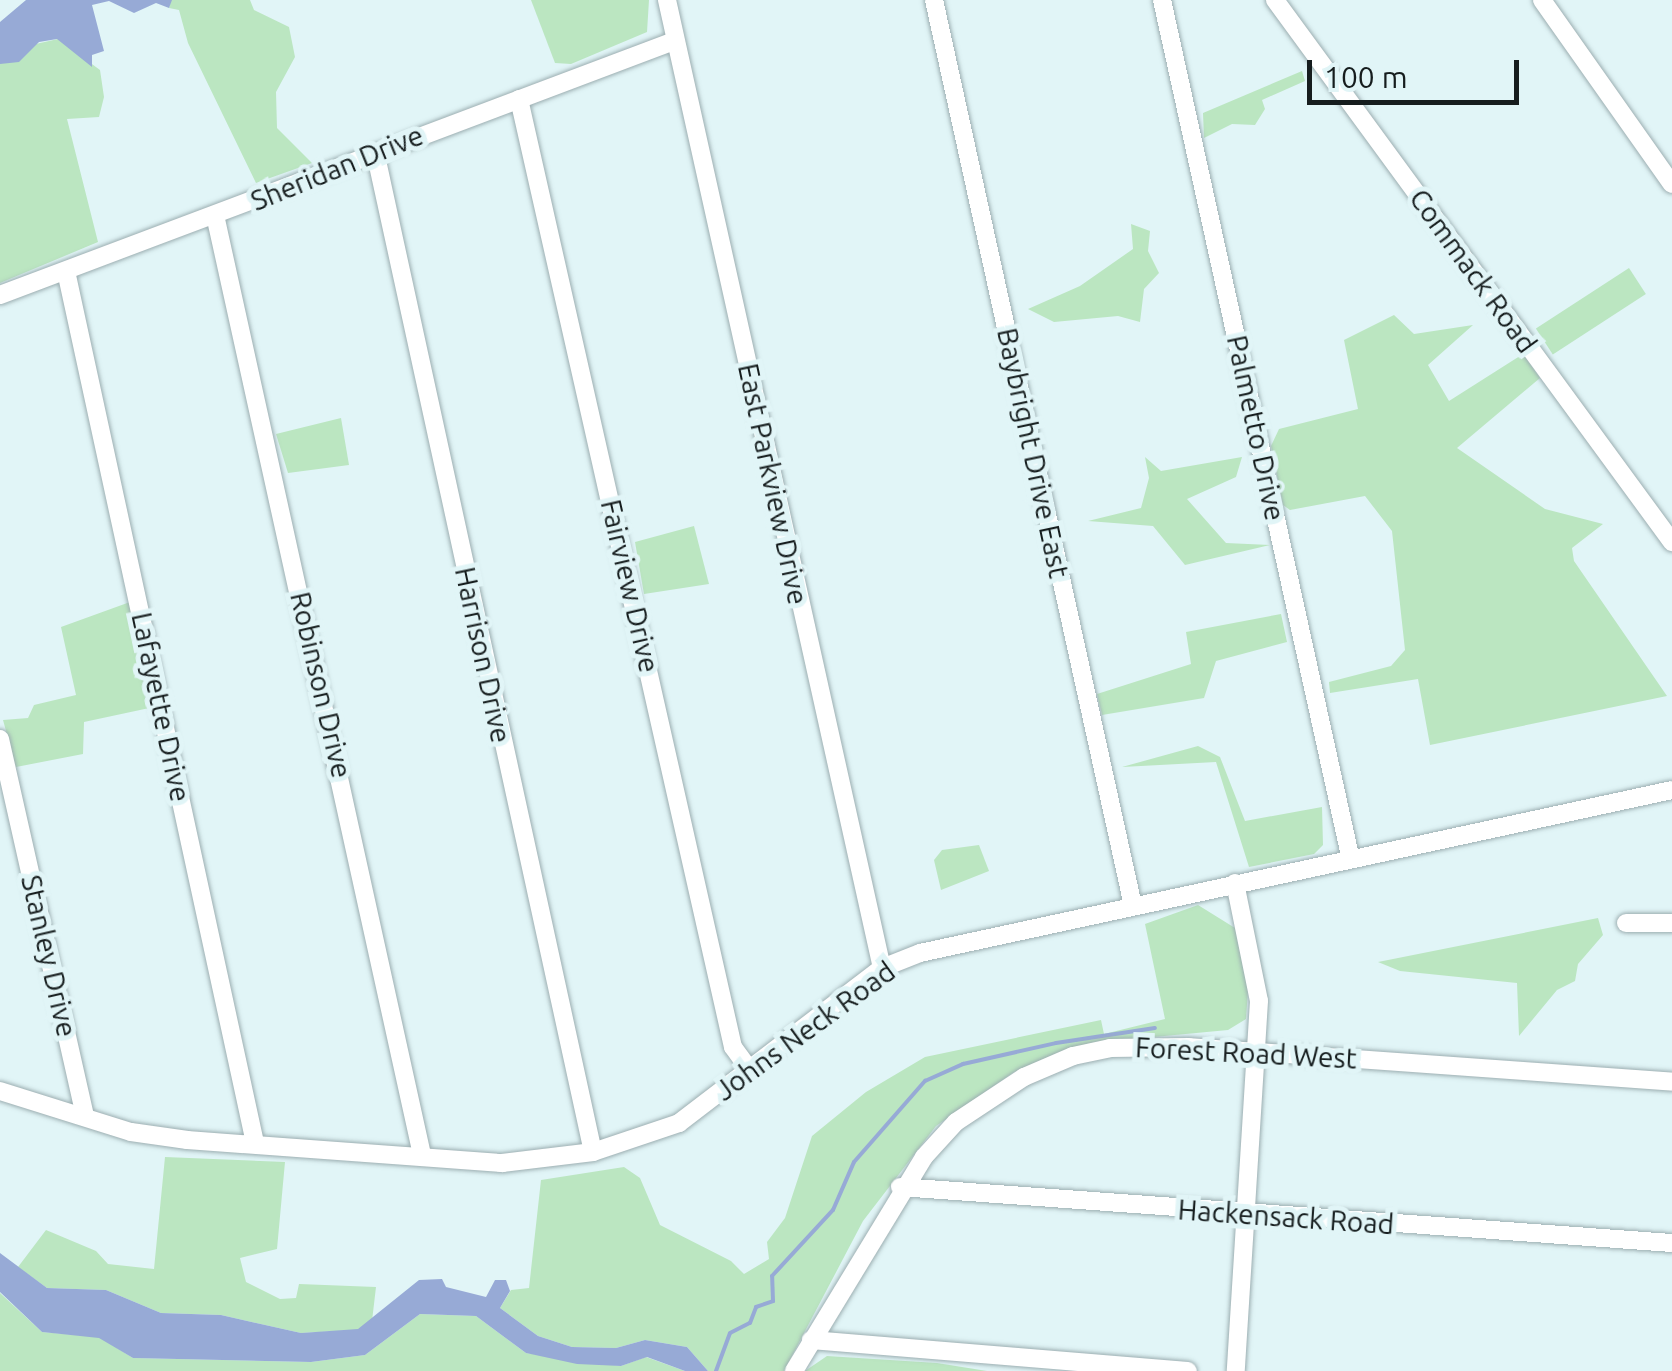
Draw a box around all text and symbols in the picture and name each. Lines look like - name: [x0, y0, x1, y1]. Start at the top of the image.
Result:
- scale bar: [1312, 40, 1524, 102]
- text: 100 m: [1324, 60, 1408, 94]
- street label: Sheridan Drive: [246, 118, 428, 218]
- street label: Commack Road: [1402, 183, 1544, 359]
- street label: Baybright Drive East: [990, 325, 1076, 581]
- street label: Palmetto Drive: [1220, 332, 1292, 524]
- street label: East Parkview Drive: [731, 360, 815, 608]
- street label: Fairview Drive: [594, 496, 666, 676]
- street label: Harrison Drive: [448, 564, 518, 746]
- street label: Robinson Drive: [283, 589, 359, 781]
- street label: Lafayette Drive: [125, 609, 197, 805]
- street label: Stanley Drive: [14, 872, 84, 1040]
- street label: Johns Neck Road: [708, 954, 902, 1108]
- street label: Forest Road West: [1134, 1030, 1358, 1076]
- street label: Hackensack Road: [1177, 1193, 1395, 1241]

